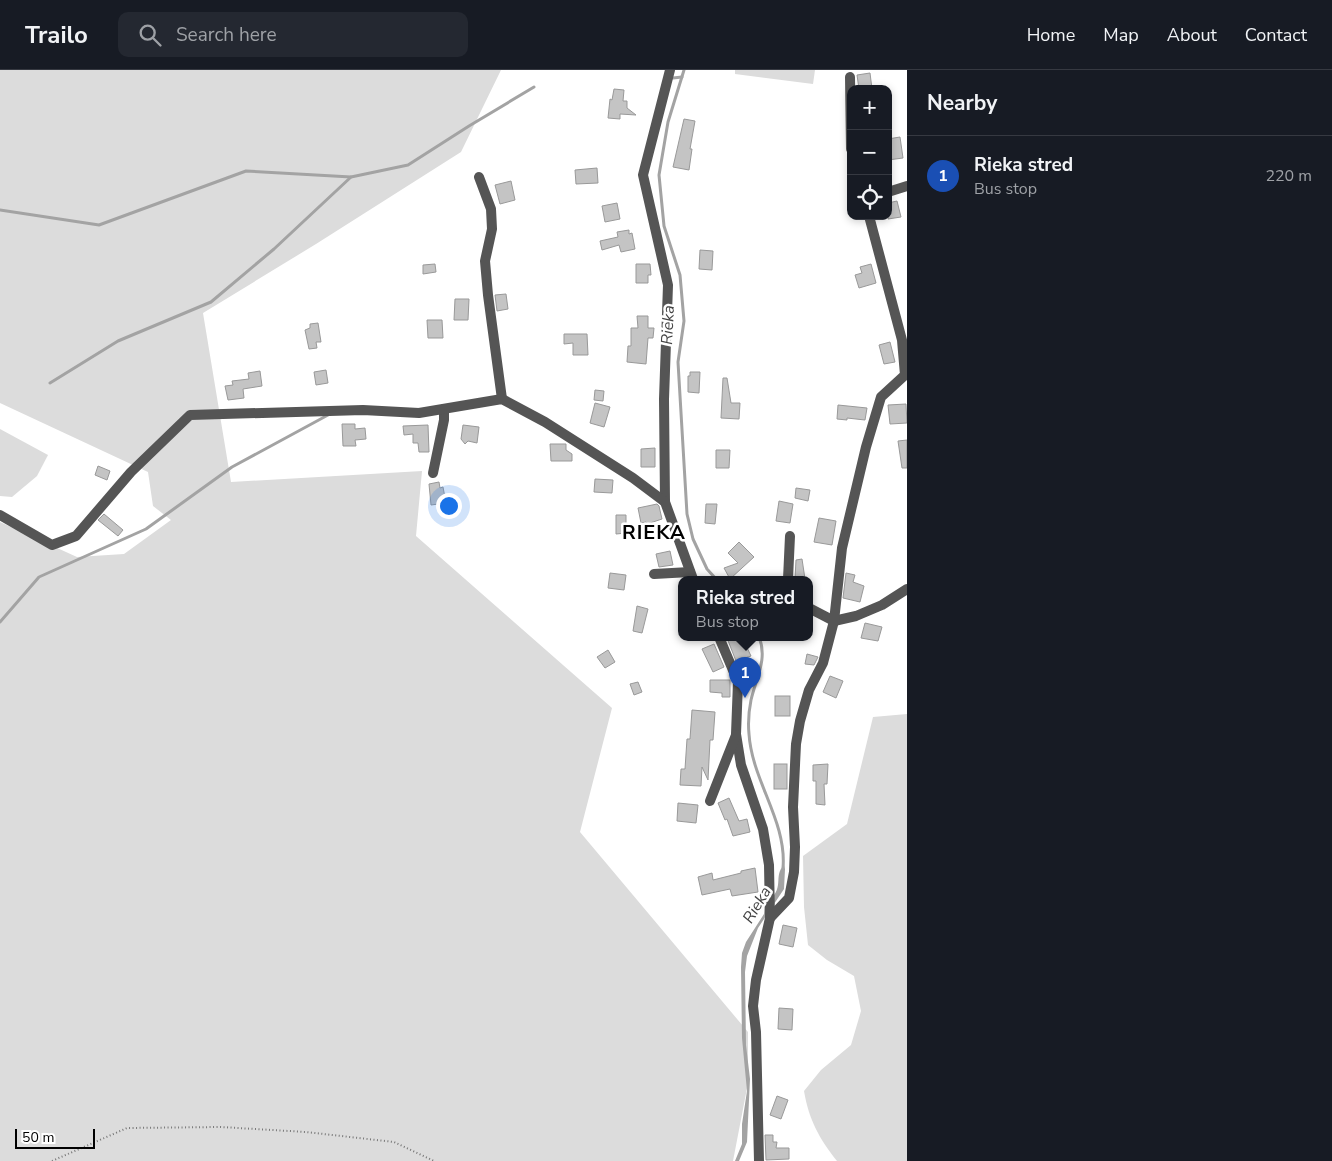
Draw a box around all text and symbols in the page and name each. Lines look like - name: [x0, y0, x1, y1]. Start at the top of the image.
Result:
- search box: [118, 12, 468, 57]
- text: Trailo: [25, 19, 88, 51]
- icon: search: [136, 21, 164, 49]
- text: Search here: [176, 22, 277, 48]
- text: Home: [1027, 23, 1075, 47]
- text: Map: [1103, 23, 1139, 47]
- text: About: [1167, 23, 1217, 47]
- text: Contact: [1245, 23, 1307, 47]
- map controls: [847, 85, 892, 220]
- button: +: [847, 85, 892, 130]
- text: Nearby: [927, 89, 997, 117]
- button: −: [847, 130, 892, 175]
- text: Rieka stred: [974, 152, 1073, 178]
- text: 1: [938, 165, 948, 187]
- text: 220 m: [1265, 165, 1312, 187]
- button: locate: [847, 175, 892, 220]
- text: Bus stop: [974, 178, 1037, 200]
- water label: Rieka: [656, 305, 680, 345]
- your location: [436, 493, 462, 519]
- district label: RIEKA: [622, 519, 686, 546]
- popup: [678, 576, 813, 641]
- text: Rieka stred: [696, 585, 795, 611]
- text: Bus stop: [696, 611, 759, 633]
- pin: 1: [729, 657, 761, 698]
- water label: Rieka: [737, 882, 777, 928]
- scale bar: [15, 1126, 95, 1149]
- text: 50 m: [22, 1128, 54, 1147]

